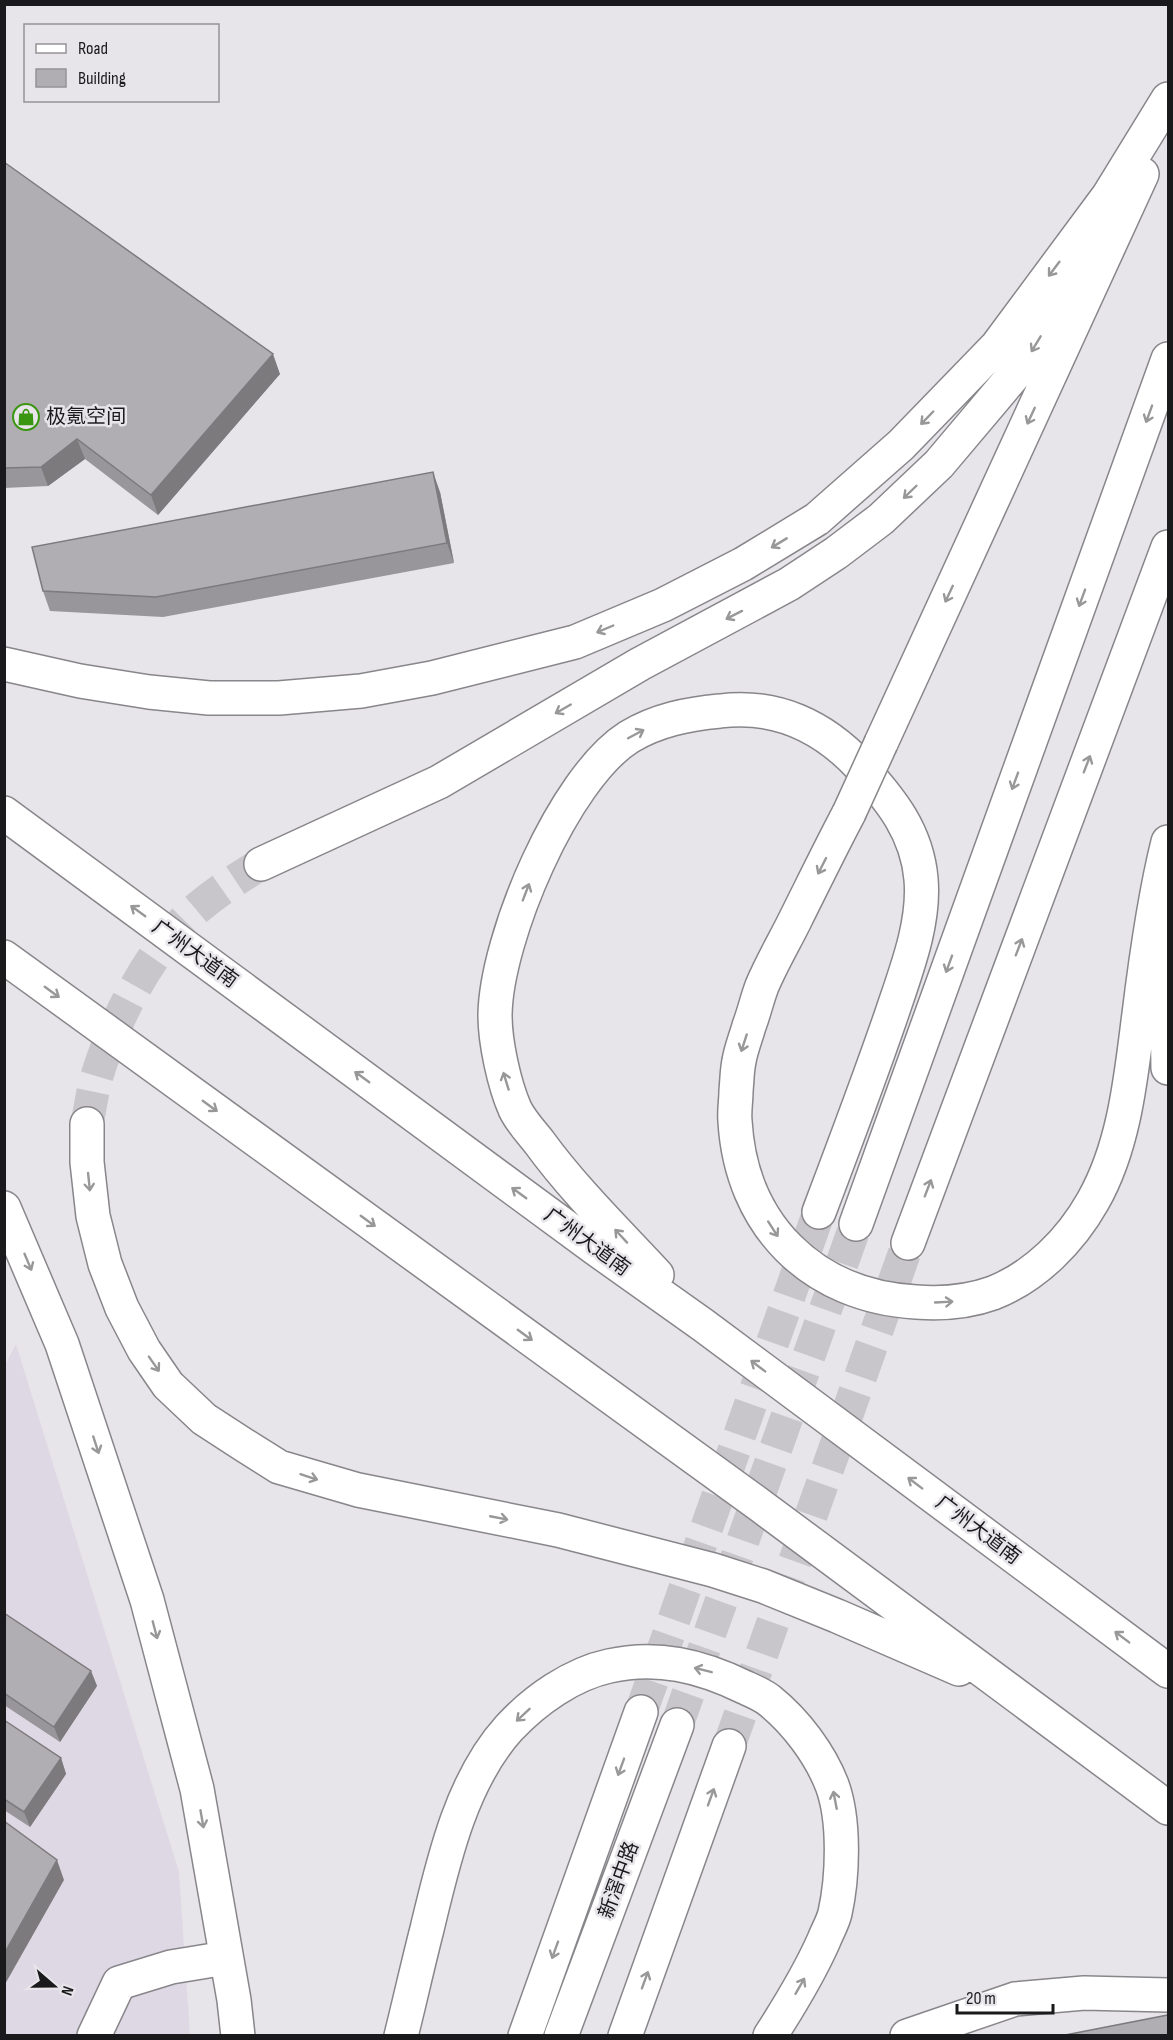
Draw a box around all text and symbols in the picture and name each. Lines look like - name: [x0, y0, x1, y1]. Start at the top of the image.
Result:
- legend: [24, 24, 219, 102]
- text: Road: [78, 38, 108, 59]
- text: Building: [78, 68, 126, 89]
- one-way arrow: [1047, 261, 1060, 277]
- one-way arrow: [1030, 335, 1042, 352]
- shop icon: 极氪空间: [11, 402, 41, 432]
- place label: 极氪空间: [46, 405, 126, 429]
- one-way arrow: [1142, 405, 1153, 423]
- one-way arrow: [1024, 407, 1036, 425]
- one-way arrow: [920, 410, 935, 425]
- one-way arrow: [903, 484, 918, 499]
- one-way arrow: [771, 537, 788, 549]
- one-way arrow: [943, 584, 955, 602]
- one-way arrow: [1076, 588, 1087, 607]
- one-way arrow: [726, 609, 743, 621]
- one-way arrow: [596, 624, 614, 636]
- one-way arrow: [555, 703, 572, 715]
- one-way arrow: [626, 728, 644, 739]
- one-way arrow: [1082, 755, 1093, 774]
- one-way arrow: [1009, 771, 1020, 790]
- one-way arrow: [816, 856, 828, 874]
- one-way arrow: [521, 883, 532, 901]
- one-way arrow: [130, 905, 146, 918]
- street label: 广州大道南: [147, 915, 243, 993]
- one-way arrow: [1014, 938, 1025, 957]
- one-way arrow: [942, 954, 953, 973]
- one-way arrow: [43, 986, 59, 998]
- one-way arrow: [738, 1033, 749, 1052]
- one-way arrow: [355, 1071, 371, 1083]
- one-way arrow: [500, 1072, 511, 1091]
- one-way arrow: [201, 1100, 217, 1112]
- one-way arrow: [84, 1172, 95, 1192]
- one-way arrow: [924, 1180, 935, 1198]
- one-way arrow: [512, 1186, 528, 1199]
- street label: 广州大道南: [539, 1203, 635, 1281]
- one-way arrow: [359, 1215, 375, 1227]
- one-way arrow: [767, 1220, 779, 1237]
- one-way arrow: [614, 1229, 628, 1244]
- one-way arrow: [23, 1253, 34, 1271]
- one-way arrow: [933, 1297, 953, 1308]
- one-way arrow: [517, 1329, 533, 1341]
- one-way arrow: [148, 1356, 160, 1372]
- one-way arrow: [751, 1360, 767, 1372]
- one-way arrow: [91, 1435, 102, 1454]
- one-way arrow: [299, 1472, 318, 1483]
- one-way arrow: [907, 1476, 923, 1489]
- street label: 广州大道南: [931, 1490, 1025, 1570]
- one-way arrow: [489, 1513, 509, 1524]
- one-way arrow: [150, 1620, 161, 1639]
- one-way arrow: [1114, 1630, 1130, 1643]
- one-way arrow: [693, 1664, 712, 1675]
- one-way arrow: [516, 1708, 531, 1722]
- one-way arrow: [615, 1757, 626, 1776]
- one-way arrow: [706, 1788, 717, 1807]
- one-way arrow: [829, 1790, 840, 1810]
- one-way arrow: [197, 1809, 208, 1829]
- street label: 新滘中路: [594, 1838, 644, 1922]
- one-way arrow: [549, 1940, 560, 1959]
- north arrow: [24, 1956, 84, 2016]
- one-way arrow: [640, 1972, 651, 1990]
- scale bar: [957, 1977, 1053, 2015]
- one-way arrow: [795, 1978, 807, 1995]
- text: N: [56, 1983, 77, 1998]
- text: 20 m: [966, 1988, 996, 2009]

